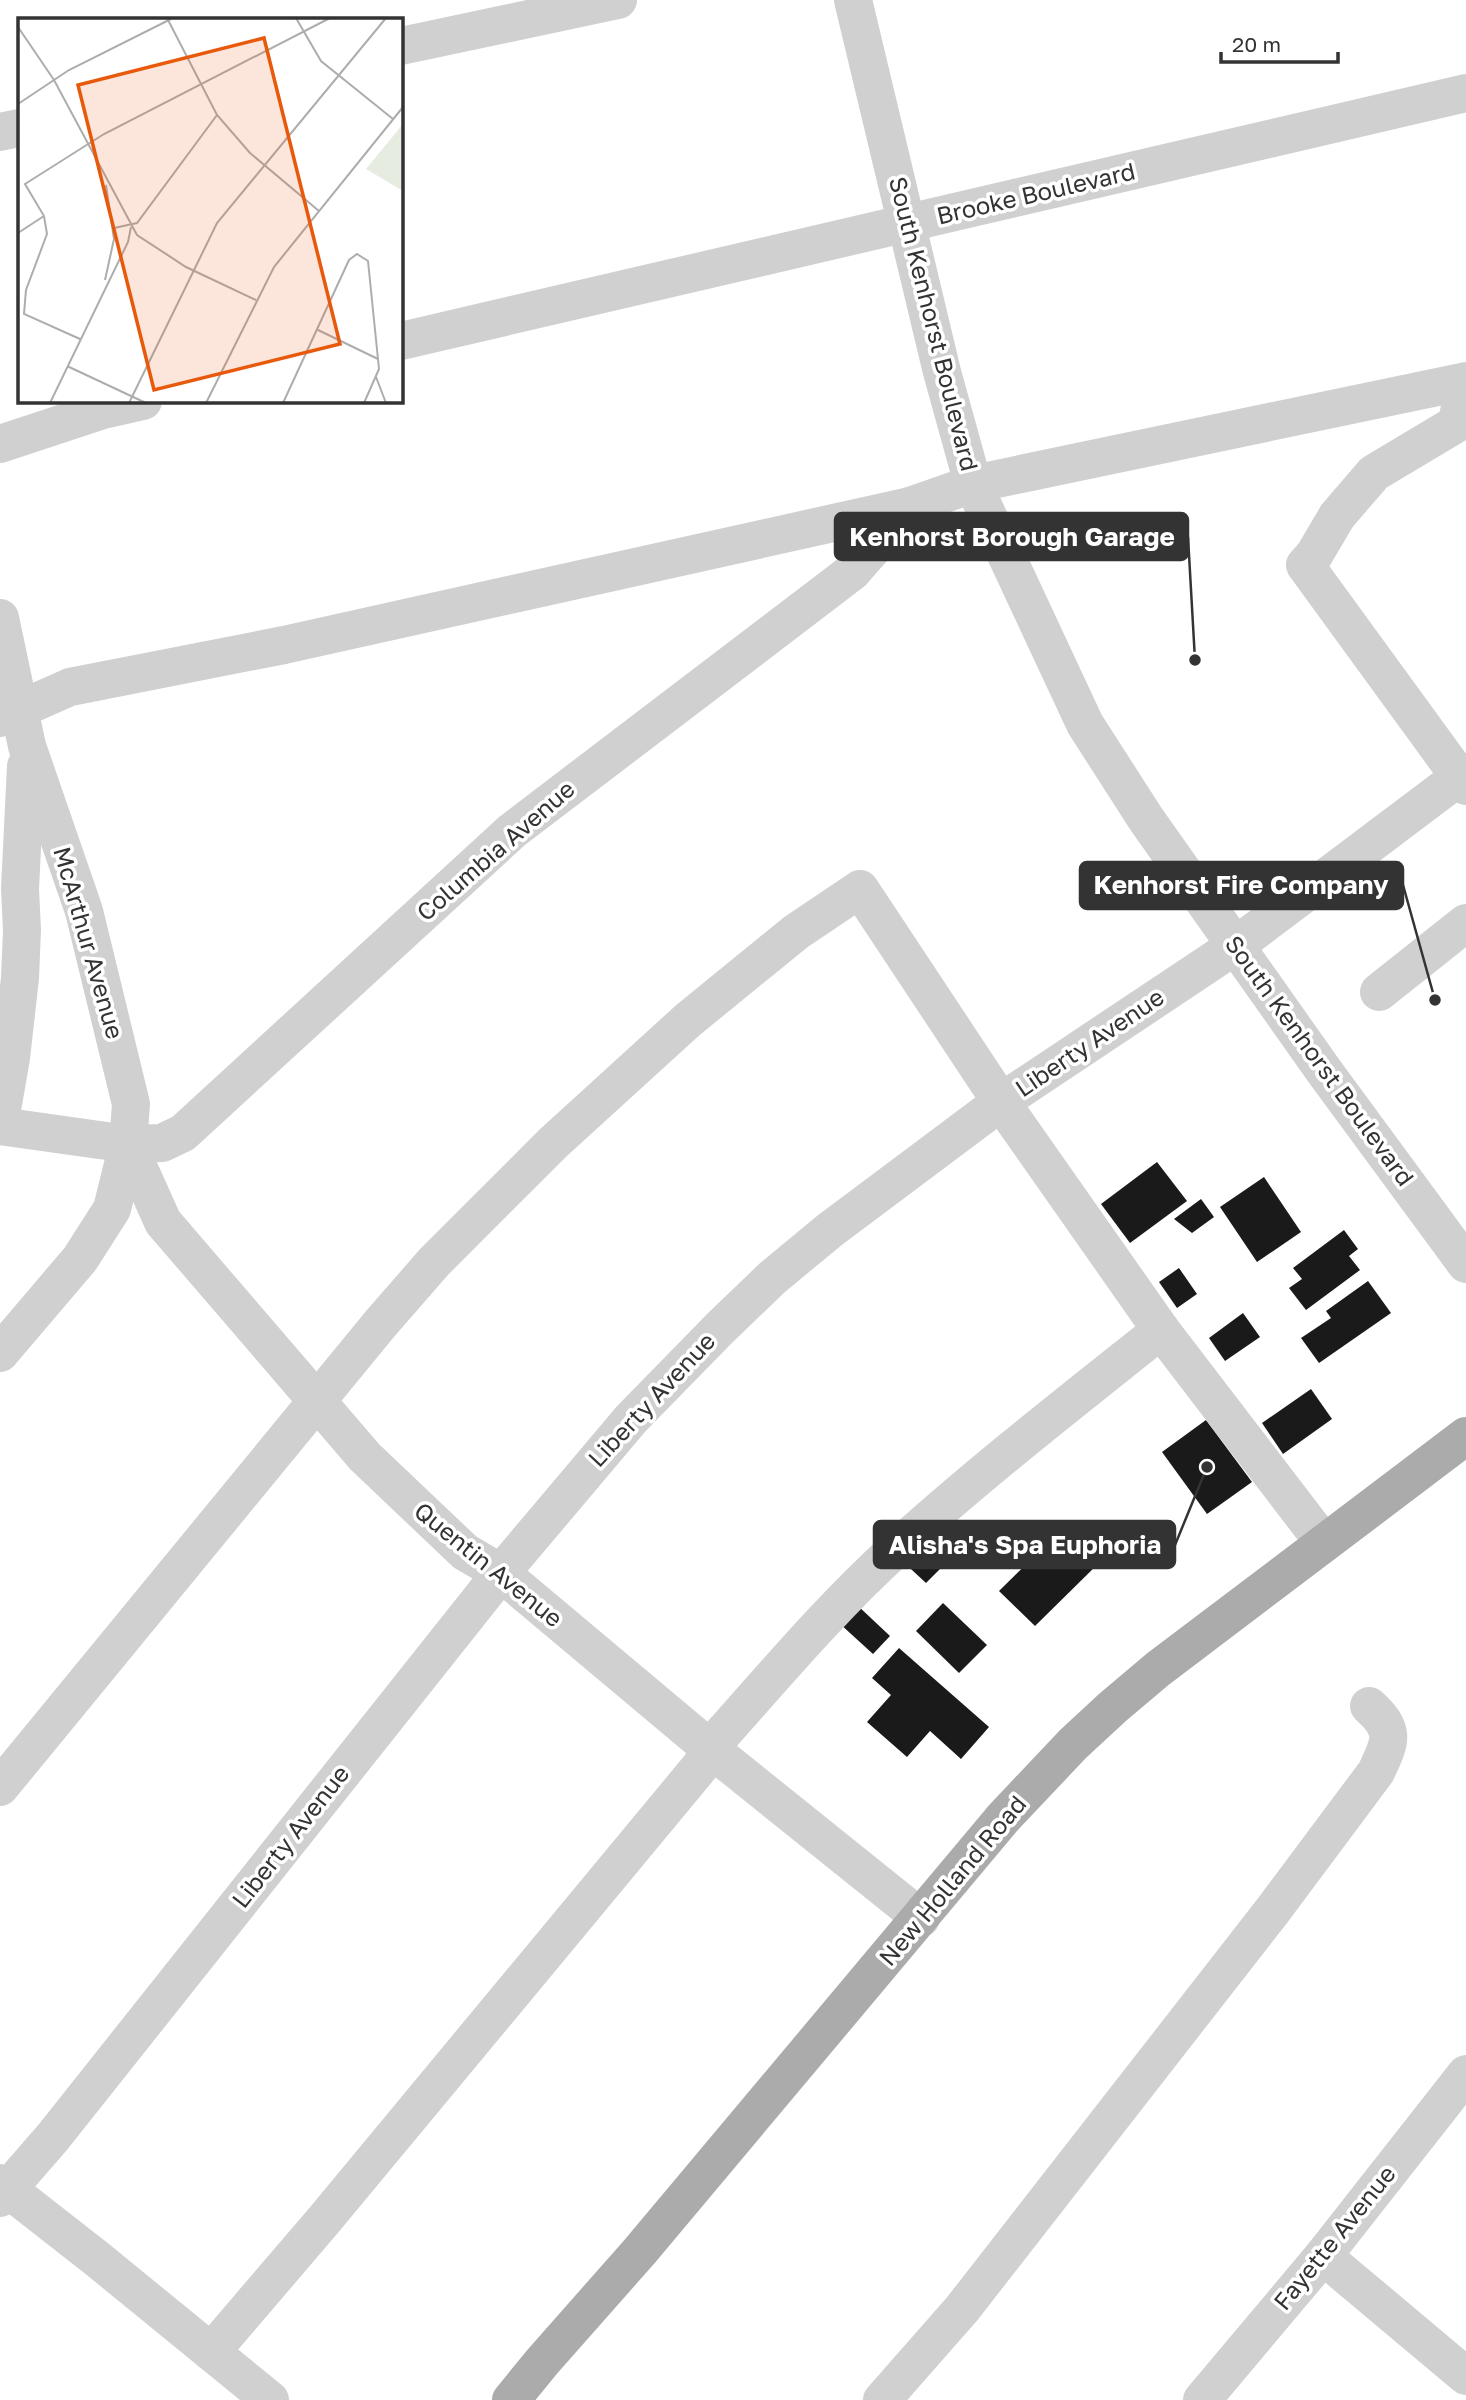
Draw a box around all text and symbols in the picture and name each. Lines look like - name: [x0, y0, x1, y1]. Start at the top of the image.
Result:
- inset map: [18, 18, 402, 402]
- scale bar: [1221, 21, 1338, 65]
- text: 20 m: [1232, 31, 1281, 57]
- street label: Brooke Boulevard: [933, 156, 1138, 230]
- street label: South Kenhorst Boulevard: [884, 173, 985, 474]
- callout: Kenhorst Borough Garage: [835, 513, 1188, 560]
- text: Kenhorst Borough Garage: [849, 521, 1175, 552]
- street label: Columbia Avenue: [410, 773, 580, 926]
- street label: McArthur Avenue: [48, 843, 131, 1042]
- callout: Kenhorst Fire Company: [1080, 862, 1403, 909]
- text: Kenhorst Fire Company: [1093, 869, 1389, 900]
- street label: South Kenhorst Boulevard: [1220, 929, 1421, 1191]
- street label: Liberty Avenue: [1009, 981, 1169, 1102]
- street label: Liberty Avenue: [581, 1326, 720, 1472]
- street label: Quentin Avenue: [409, 1495, 569, 1632]
- callout: Alisha's Spa Euphoria: [874, 1521, 1175, 1568]
- text: Alisha's Spa Euphoria: [889, 1529, 1161, 1560]
- street label: Liberty Avenue: [225, 1759, 354, 1913]
- street label: New Holland Road: [872, 1789, 1031, 1971]
- street label: Fayette Avenue: [1267, 2159, 1401, 2315]

